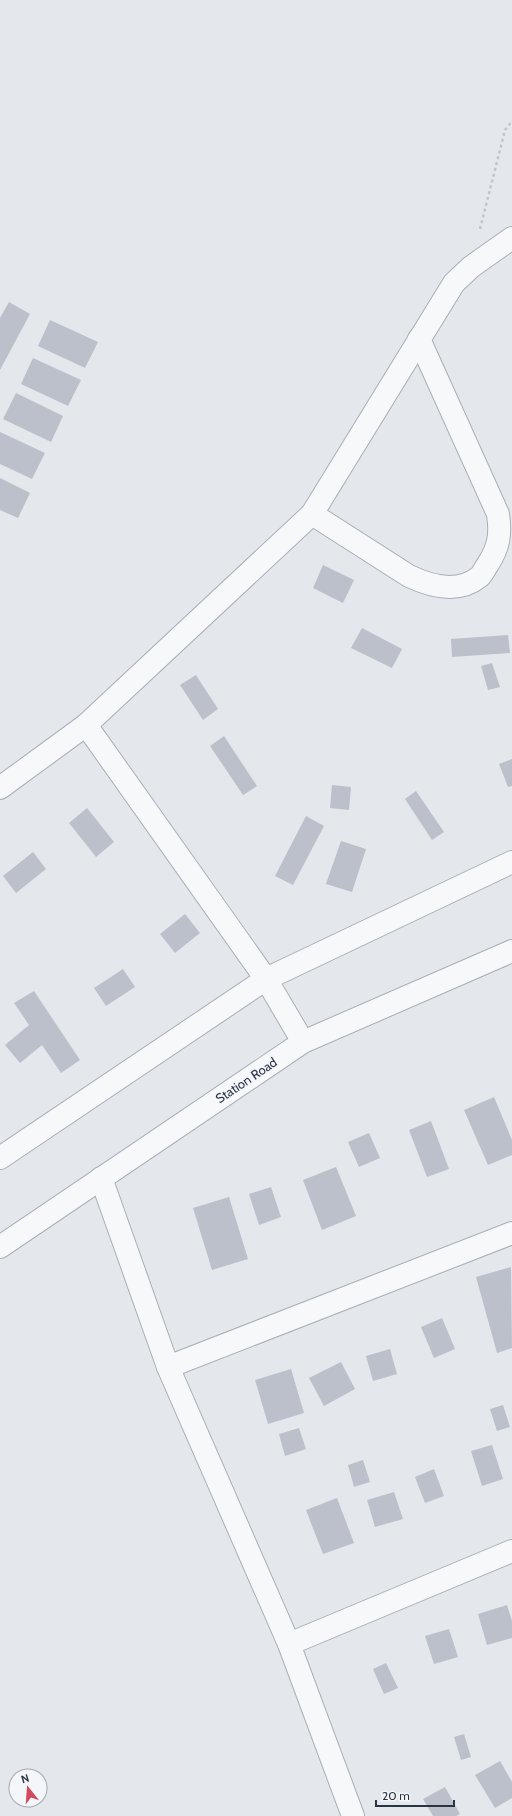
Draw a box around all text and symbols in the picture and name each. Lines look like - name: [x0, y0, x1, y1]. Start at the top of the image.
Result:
- street label: Station Road: [212, 1054, 280, 1106]
- north arrow: [8, 1768, 48, 1808]
- text: N: [19, 1771, 31, 1786]
- scale bar: [376, 1782, 454, 1808]
- text: 20 m: [382, 1788, 410, 1803]

